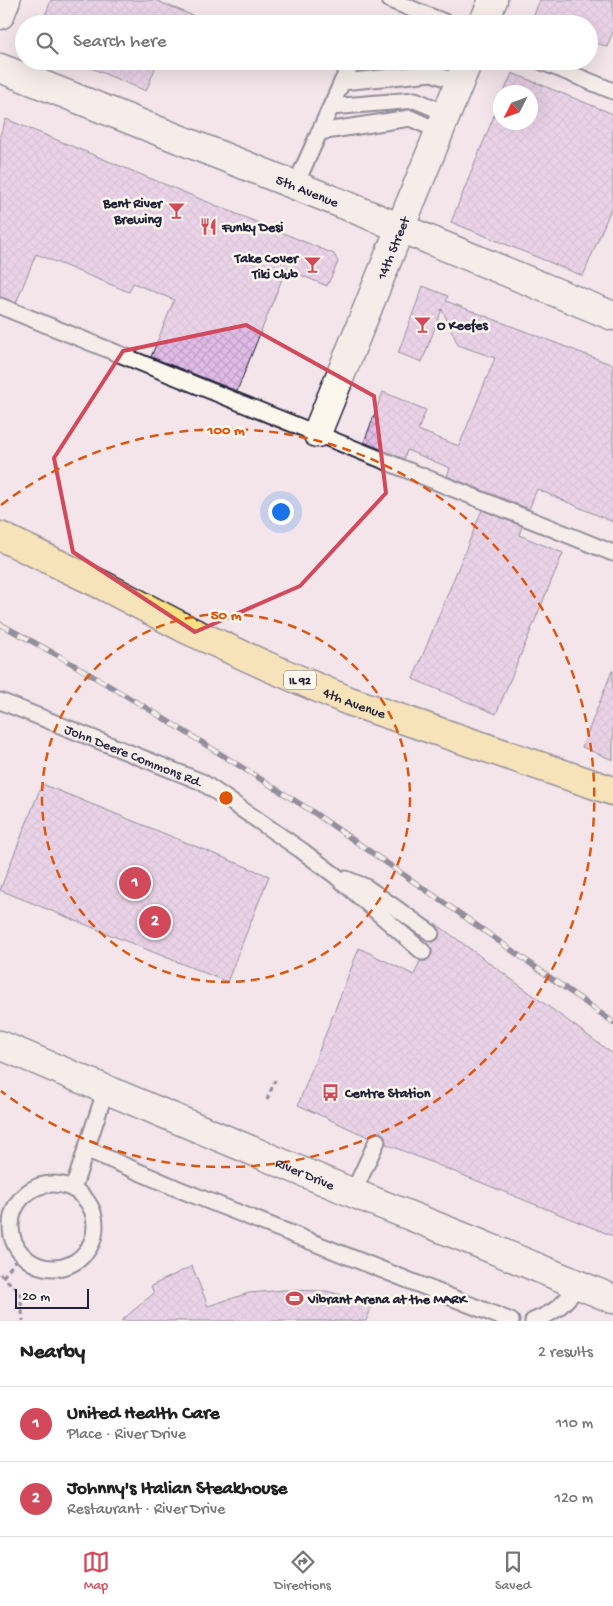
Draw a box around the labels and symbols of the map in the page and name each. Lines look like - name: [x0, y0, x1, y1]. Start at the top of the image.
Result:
- north arrow: [493, 85, 538, 130]
- street label: 5th Avenue: [273, 172, 341, 213]
- place label: Bent River Brewing: [102, 196, 164, 229]
- bar icon: Bent River Brewing: [166, 200, 186, 220]
- street label: 14th Street: [374, 214, 415, 283]
- restaurant icon: Funky Desi: [198, 216, 218, 236]
- place label: Funky Desi: [221, 220, 283, 237]
- place label: Take Cover Tiki Club: [234, 251, 300, 284]
- bar icon: Take Cover Tiki Club: [302, 255, 322, 275]
- bar icon: O Keefes: [413, 314, 433, 334]
- place label: O Keefes: [437, 318, 488, 335]
- text: 100 m: [206, 422, 245, 440]
- your location: [268, 499, 294, 525]
- text: 50 m: [211, 607, 242, 625]
- road number: IL 92: [284, 670, 316, 690]
- street label: 4th Avenue: [320, 685, 388, 724]
- street label: John Deere Commons Rd.: [62, 722, 206, 793]
- centre of rings: [217, 789, 235, 807]
- pin: 1: [119, 864, 151, 902]
- pin: 2: [139, 903, 171, 941]
- bus stop icon: Centre Station: [321, 1082, 341, 1102]
- place label: Centre Station: [344, 1086, 431, 1103]
- street label: River Drive: [272, 1155, 337, 1196]
- scale bar: [15, 1286, 89, 1309]
- sports icon: Vibrant Arena at the MARK: [284, 1288, 304, 1308]
- place label: Vibrant Arena at the MARK: [307, 1292, 469, 1309]

